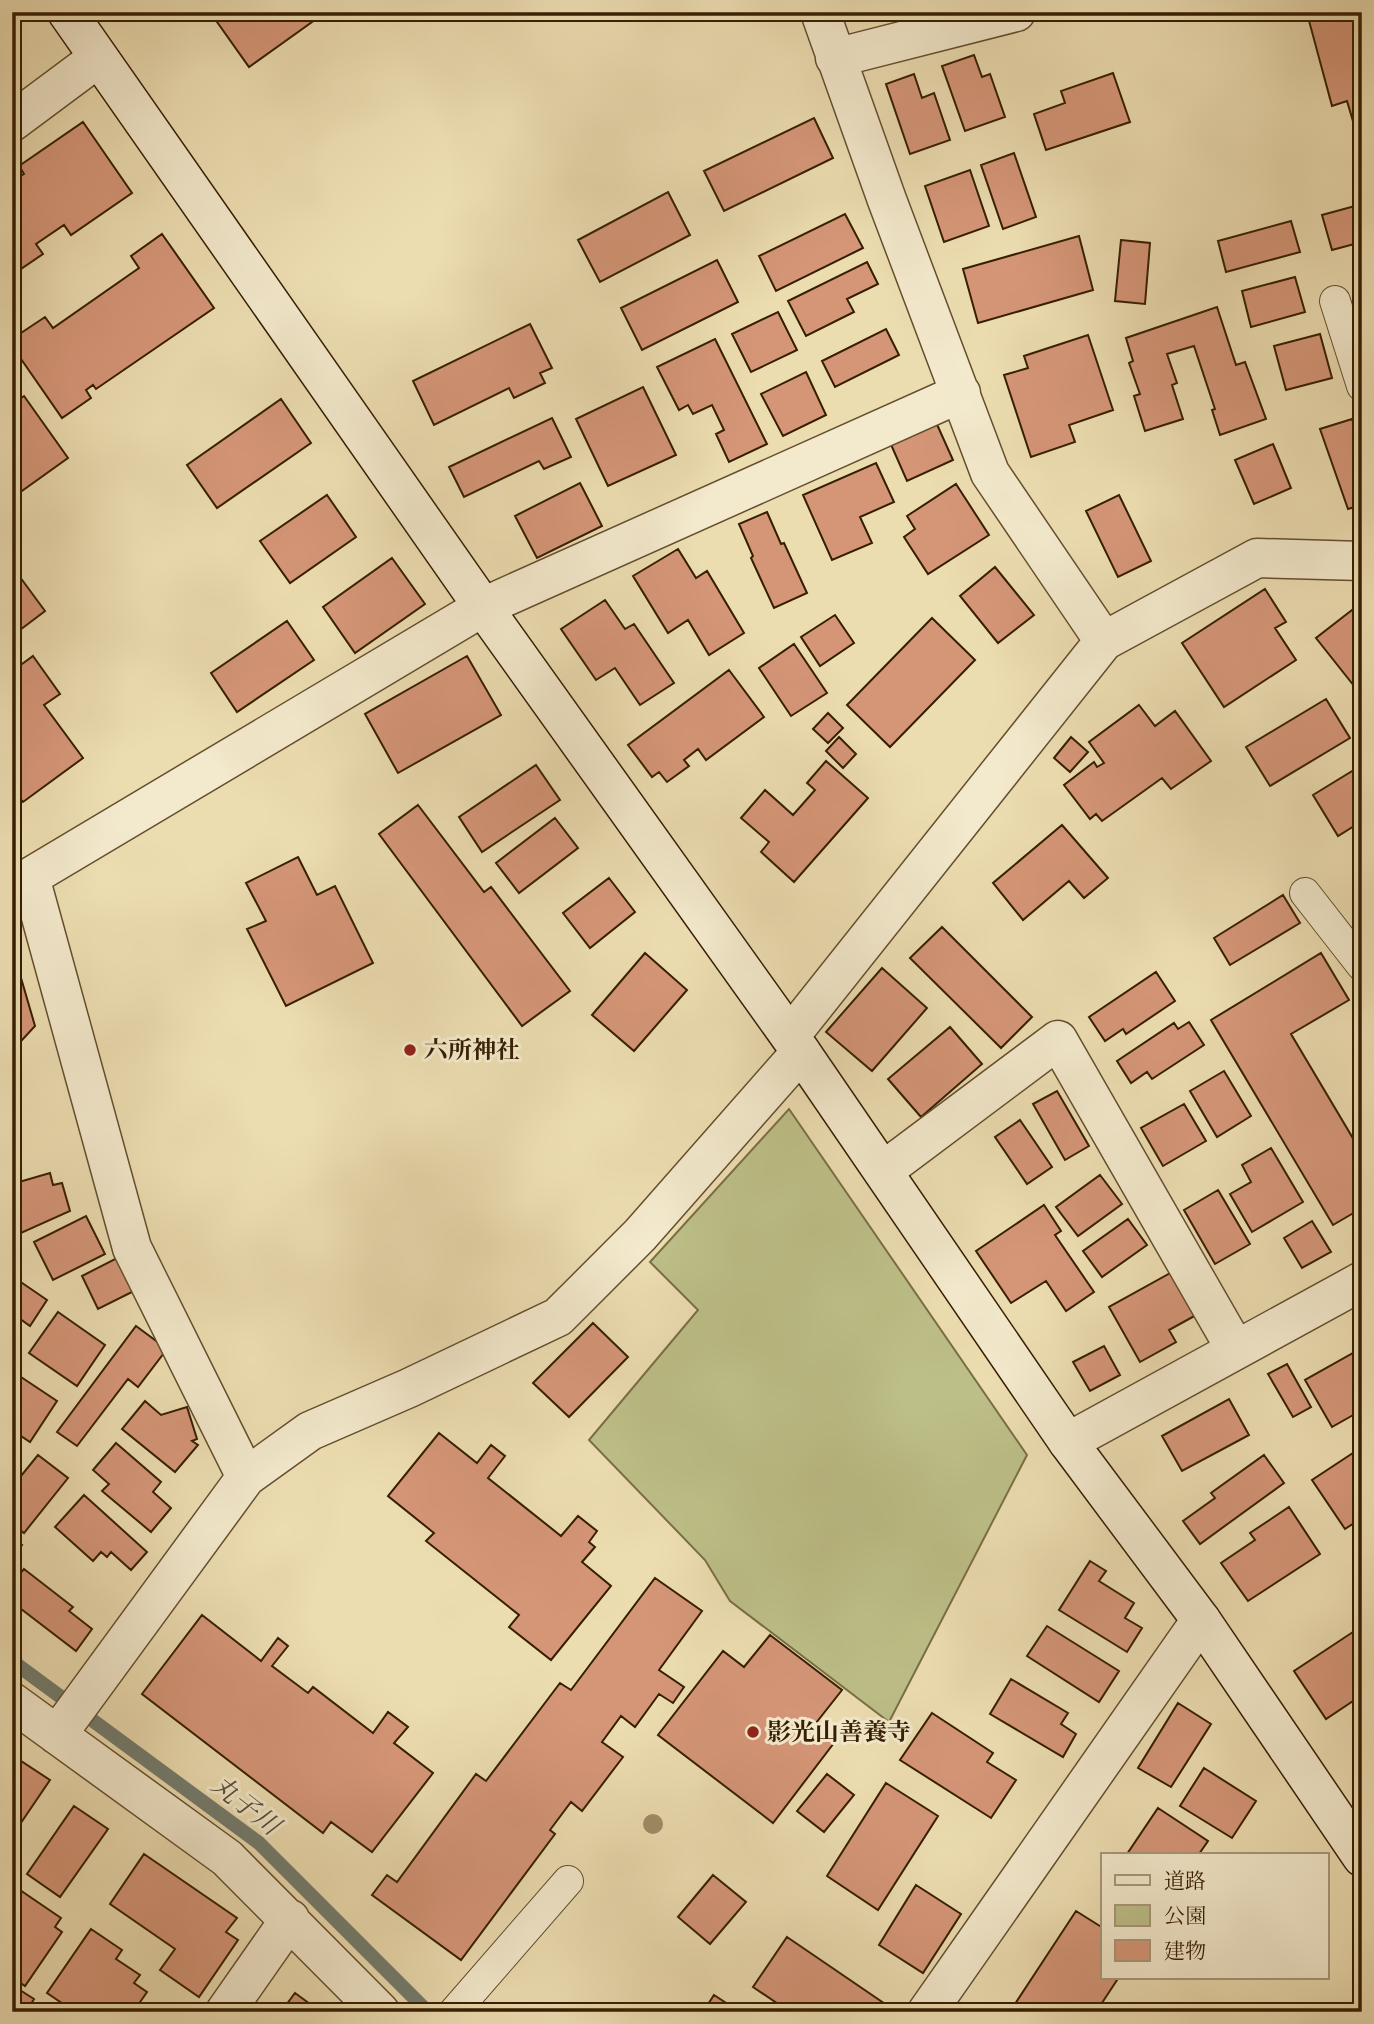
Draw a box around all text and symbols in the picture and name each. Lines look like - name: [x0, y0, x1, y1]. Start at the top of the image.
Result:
- place label: 六所神社: [424, 1035, 520, 1065]
- marker: 六所神社: [402, 1042, 418, 1058]
- place label: 影光山善養寺: [767, 1717, 911, 1747]
- marker: 影光山善養寺: [745, 1724, 761, 1740]
- water label: 丸子川: [205, 1768, 289, 1843]
- legend: [1101, 1853, 1328, 1979]
- text: 道路: [1164, 1868, 1206, 1894]
- text: 公園: [1164, 1903, 1206, 1929]
- text: 建物: [1164, 1938, 1206, 1964]

